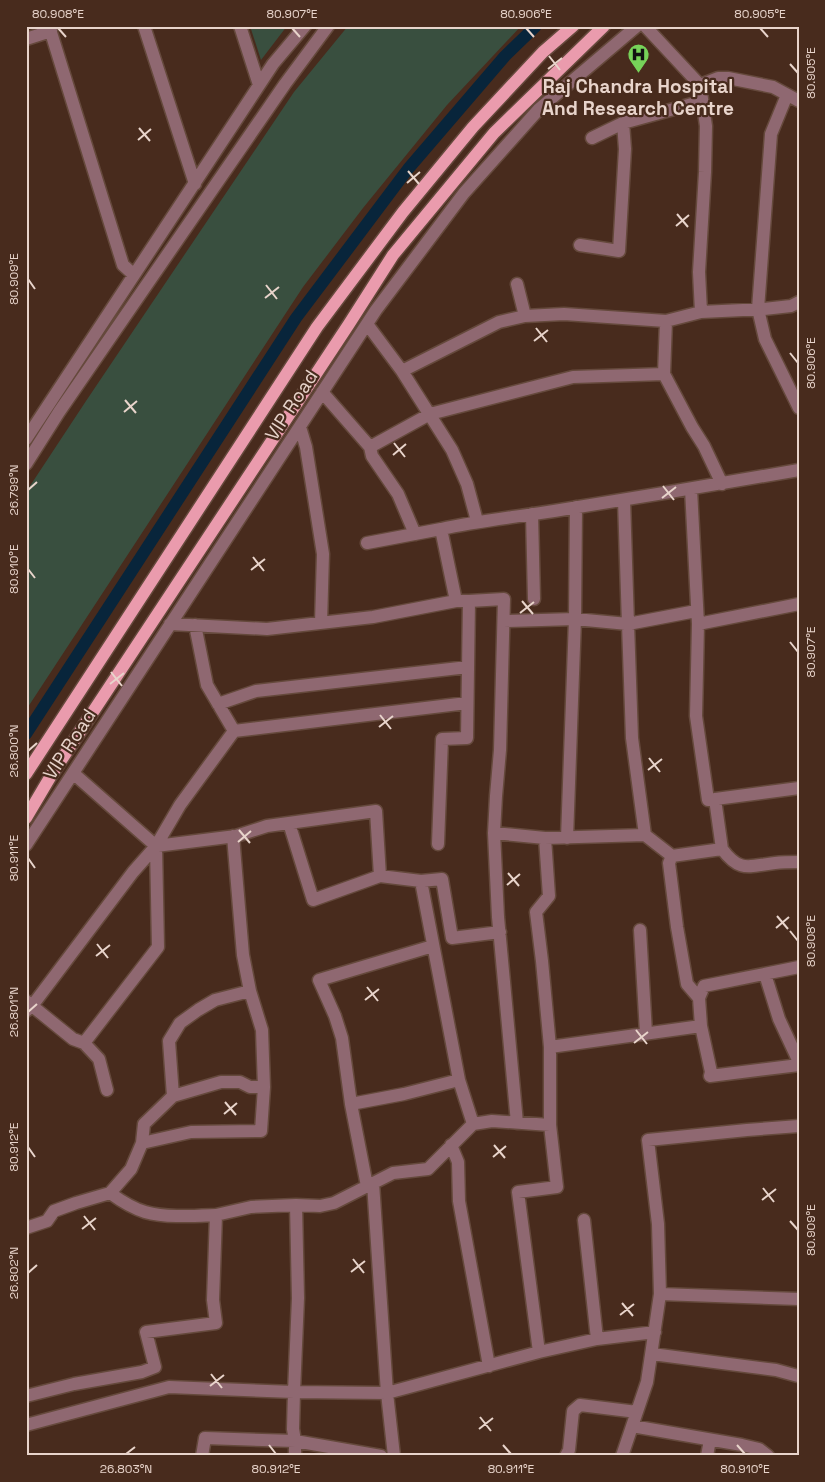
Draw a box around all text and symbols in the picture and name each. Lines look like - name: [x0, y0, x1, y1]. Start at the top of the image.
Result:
- text: 80.908°E: [32, 6, 84, 22]
- text: 80.907°E: [267, 6, 318, 22]
- text: 80.906°E: [500, 6, 552, 22]
- text: 80.905°E: [734, 6, 786, 22]
- hospital icon: Raj Chandra Hospital And Research Centre: [626, 43, 650, 74]
- text: 80.905°E: [803, 47, 819, 99]
- place label: Raj Chandra Hospital And Research Centre: [542, 74, 734, 121]
- text: 80.909°E: [6, 253, 22, 305]
- text: 80.906°E: [803, 337, 819, 389]
- street label: VIP Road: [259, 365, 324, 445]
- text: 26.799°N: [6, 464, 22, 516]
- text: 80.910°E: [6, 544, 22, 594]
- text: 80.907°E: [803, 626, 819, 677]
- street label: VIP Road: [37, 704, 102, 784]
- text: 26.800°N: [6, 724, 22, 778]
- text: 80.911°E: [6, 834, 22, 881]
- text: 80.908°E: [803, 915, 819, 967]
- text: 26.801°N: [6, 987, 22, 1037]
- text: 80.912°E: [6, 1122, 22, 1171]
- text: 80.909°E: [803, 1204, 819, 1256]
- text: 26.802°N: [6, 1247, 22, 1299]
- text: 26.803°N: [100, 1461, 152, 1477]
- text: 80.912°E: [252, 1461, 301, 1477]
- text: 80.911°E: [488, 1461, 535, 1477]
- text: 80.910°E: [720, 1461, 770, 1477]

